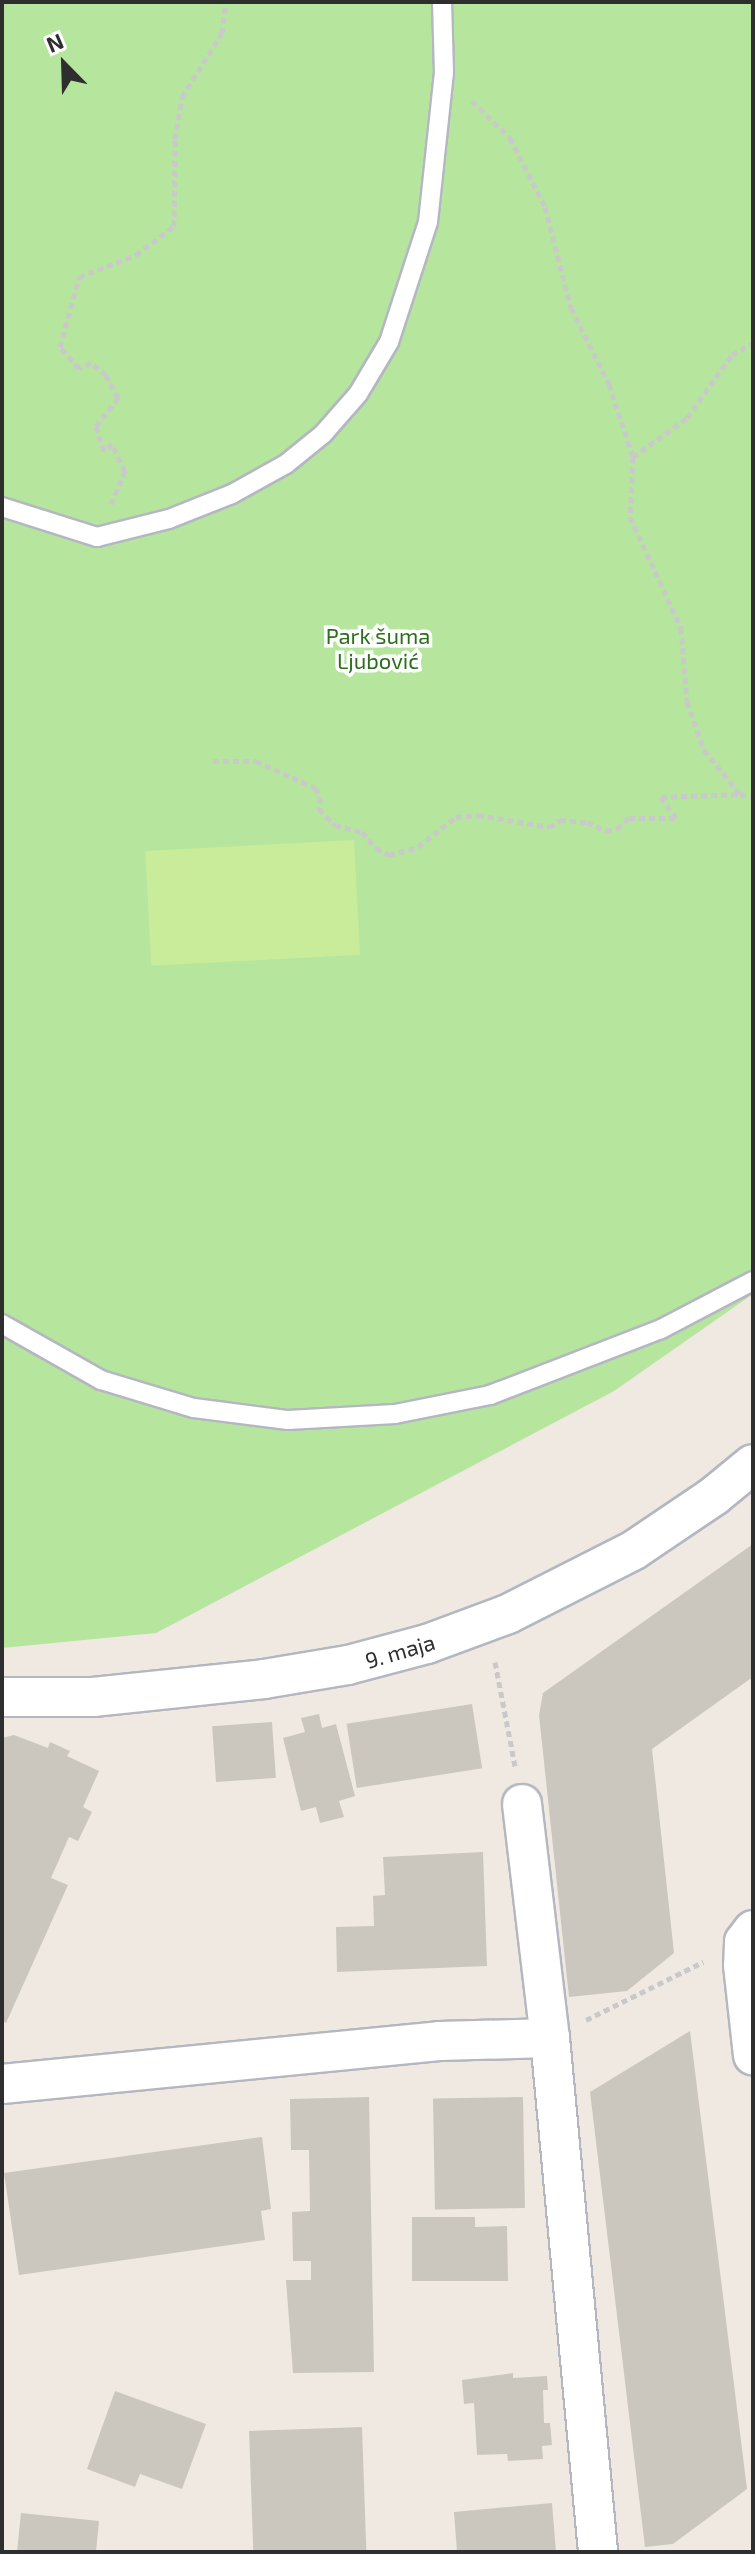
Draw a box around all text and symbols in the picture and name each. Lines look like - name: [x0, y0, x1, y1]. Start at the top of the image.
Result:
- north arrow: [24, 24, 104, 104]
- text: N: [42, 27, 67, 57]
- park label: Park šuma Ljubović: [326, 622, 430, 674]
- street label: 9. maja: [362, 1628, 438, 1674]

